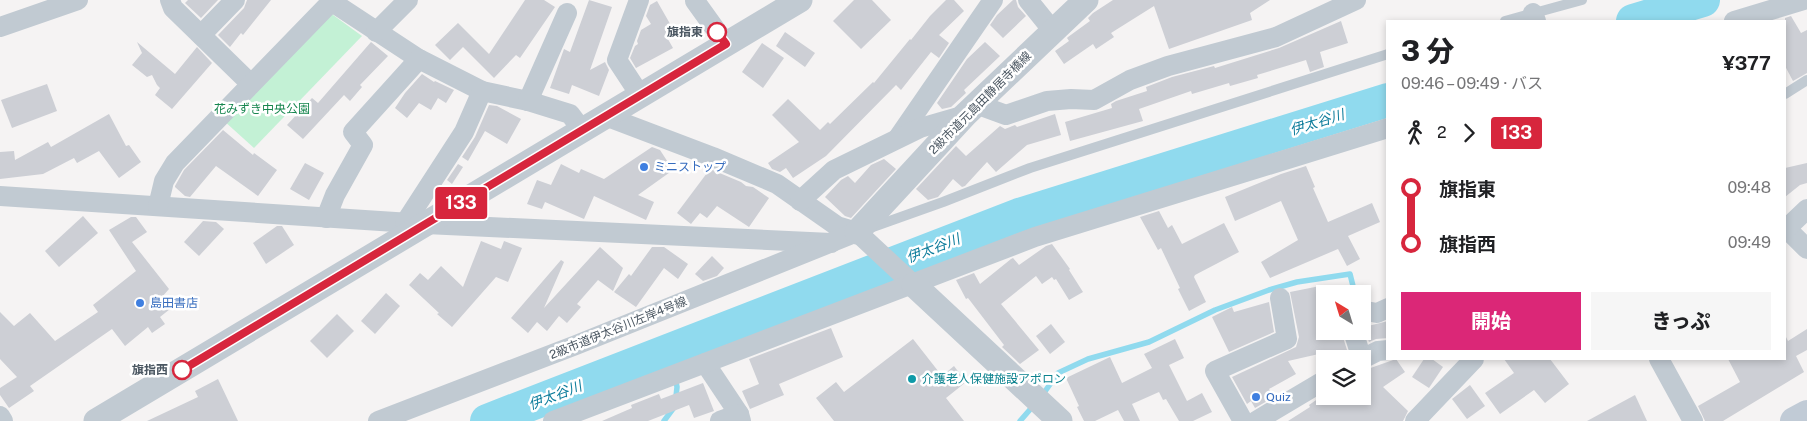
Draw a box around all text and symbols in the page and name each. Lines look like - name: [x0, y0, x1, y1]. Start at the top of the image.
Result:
- marker: 旗指東: [707, 22, 727, 42]
- place label: 旗指東: [667, 25, 703, 39]
- text: 3 分: [1401, 34, 1454, 67]
- street label: 2級市道元島田静居寺橋線: [926, 49, 1034, 157]
- text: ¥377: [1722, 52, 1771, 74]
- text: 09:46 – 09:49 · バス: [1401, 74, 1543, 93]
- park label: 花みずき中央公園: [214, 102, 310, 116]
- water label: 伊太谷川: [1288, 106, 1348, 138]
- icon: walk: [1401, 119, 1429, 147]
- icon: forward: [1455, 119, 1483, 147]
- text: 133: [1501, 122, 1532, 143]
- text: 2: [1437, 123, 1447, 142]
- place label: ミニストップ: [654, 160, 726, 174]
- marker: ミニストップ: [638, 161, 650, 173]
- text: 旗指東: [1439, 178, 1496, 200]
- text: 09:48: [1727, 178, 1771, 197]
- line badge: 133: [432, 187, 490, 219]
- text: 133: [445, 192, 477, 213]
- water label: 伊太谷川: [904, 230, 964, 266]
- text: 旗指西: [1439, 233, 1496, 255]
- text: 09:49: [1728, 233, 1771, 252]
- north arrow: [1316, 285, 1371, 340]
- map controls: [1316, 285, 1371, 405]
- button: 開始: [1401, 292, 1581, 350]
- button: きっぷ: [1591, 292, 1771, 350]
- street label: 2級市道伊太谷川左岸4号線: [547, 294, 689, 362]
- place label: 島田書店: [150, 296, 198, 310]
- marker: 島田書店: [134, 297, 146, 309]
- button: layers: [1316, 350, 1371, 405]
- marker: 旗指西: [172, 360, 192, 380]
- place label: 旗指西: [132, 363, 168, 377]
- place label: 介護老人保健施設アポロン: [922, 372, 1066, 386]
- marker: 介護老人保健施設アポロン: [906, 373, 918, 385]
- water label: 伊太谷川: [526, 377, 586, 413]
- place label: Quiz: [1266, 390, 1291, 404]
- marker: Quiz: [1250, 391, 1262, 403]

